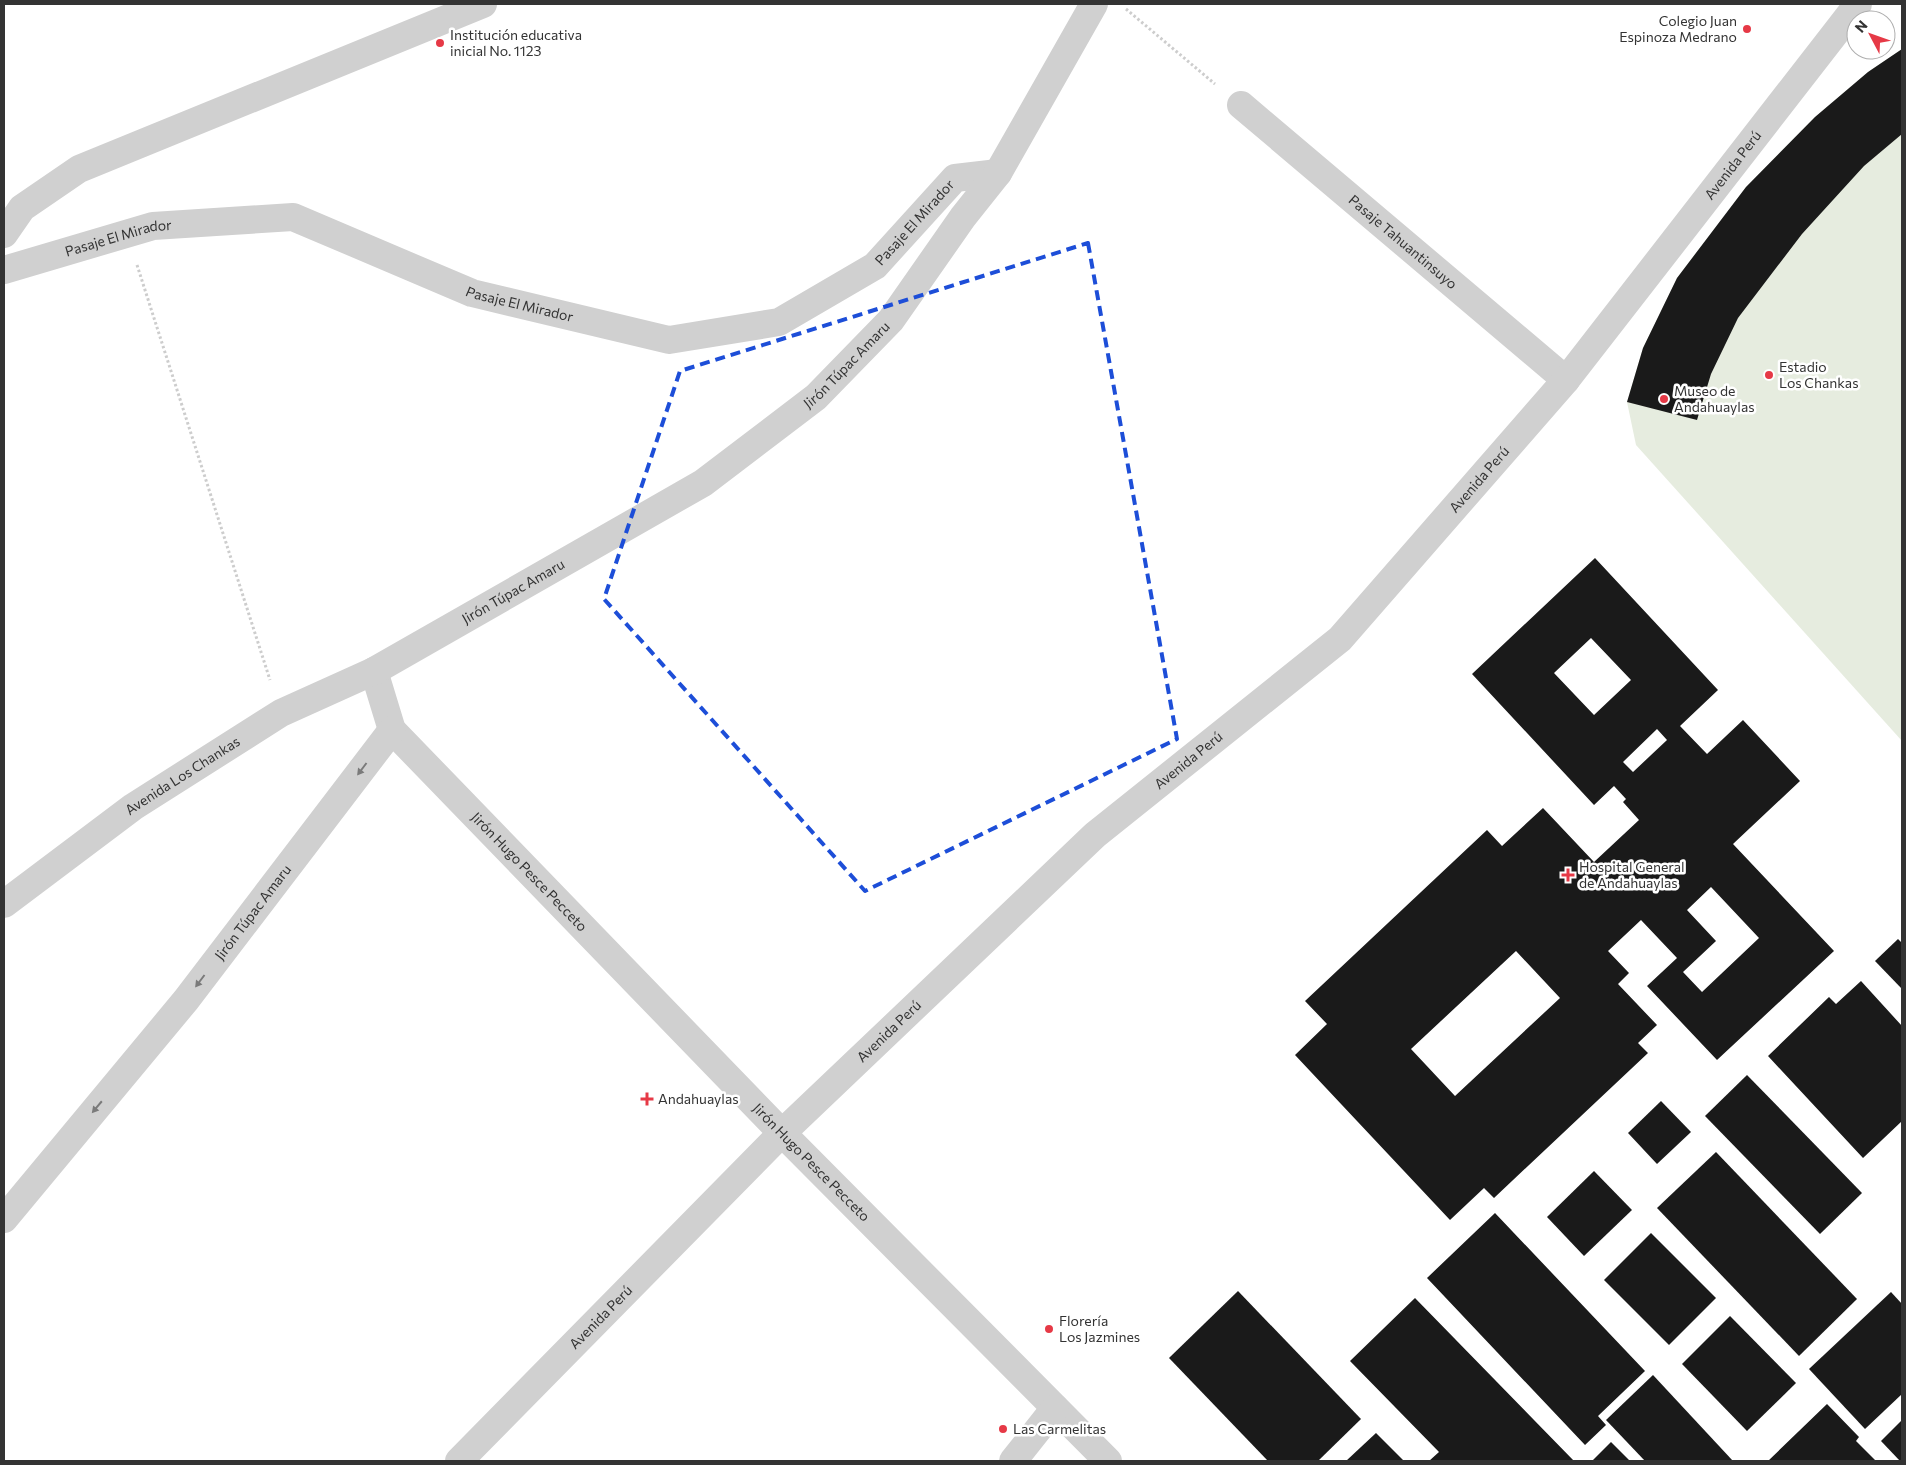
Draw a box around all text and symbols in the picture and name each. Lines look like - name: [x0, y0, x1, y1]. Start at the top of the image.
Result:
- north arrow: [1846, 10, 1896, 60]
- place label: Colegio Juan Espinoza Medrano: [1619, 12, 1737, 45]
- text: N: [1851, 17, 1871, 36]
- marker: Colegio Juan Espinoza Medrano: [1741, 23, 1753, 35]
- place label: Institución educativa inicial No. 1123: [450, 26, 582, 59]
- marker: Institución educativa inicial No. 1123: [434, 37, 446, 49]
- street label: Avenida Perú: [1700, 127, 1764, 203]
- street label: Pasaje El Mirador: [871, 176, 958, 269]
- street label: Pasaje Tahuantinsuyo: [1345, 191, 1461, 292]
- street label: Pasaje El Mirador: [63, 216, 172, 260]
- street label: Pasaje El Mirador: [463, 282, 575, 325]
- street label: Jirón Túpac Amaru: [800, 318, 893, 412]
- place label: Estadio Los Chankas: [1779, 358, 1859, 391]
- marker: Estadio Los Chankas: [1763, 369, 1775, 381]
- place label: Museo de Andahuaylas: [1674, 382, 1755, 415]
- marker: Museo de Andahuaylas: [1658, 393, 1670, 405]
- street label: Avenida Perú: [1445, 442, 1512, 516]
- street label: Jirón Túpac Amaru: [458, 555, 567, 627]
- street label: Avenida Perú: [1150, 728, 1226, 792]
- street label: Avenida Los Chankas: [121, 732, 243, 818]
- one-way arrow: [357, 762, 368, 775]
- street label: Jirón Hugo Pesce Pecceto: [468, 808, 591, 935]
- place label: Hospital General de Andahuaylas: [1579, 858, 1685, 891]
- street label: Jirón Túpac Amaru: [211, 861, 294, 963]
- marker: Hospital General de Andahuaylas: [1561, 868, 1575, 882]
- one-way arrow: [195, 974, 205, 988]
- street label: Avenida Perú: [853, 996, 924, 1065]
- place label: Andahuaylas: [658, 1090, 739, 1107]
- marker: Andahuaylas: [640, 1092, 654, 1106]
- street label: Jirón Hugo Pesce Pecceto: [750, 1099, 874, 1225]
- one-way arrow: [91, 1100, 102, 1113]
- street label: Avenida Perú: [565, 1281, 635, 1352]
- place label: Florería Los Jazmines: [1059, 1312, 1140, 1345]
- marker: Florería Los Jazmines: [1043, 1323, 1055, 1335]
- place label: Las Carmelitas: [1013, 1420, 1106, 1437]
- marker: Las Carmelitas: [997, 1423, 1009, 1435]

